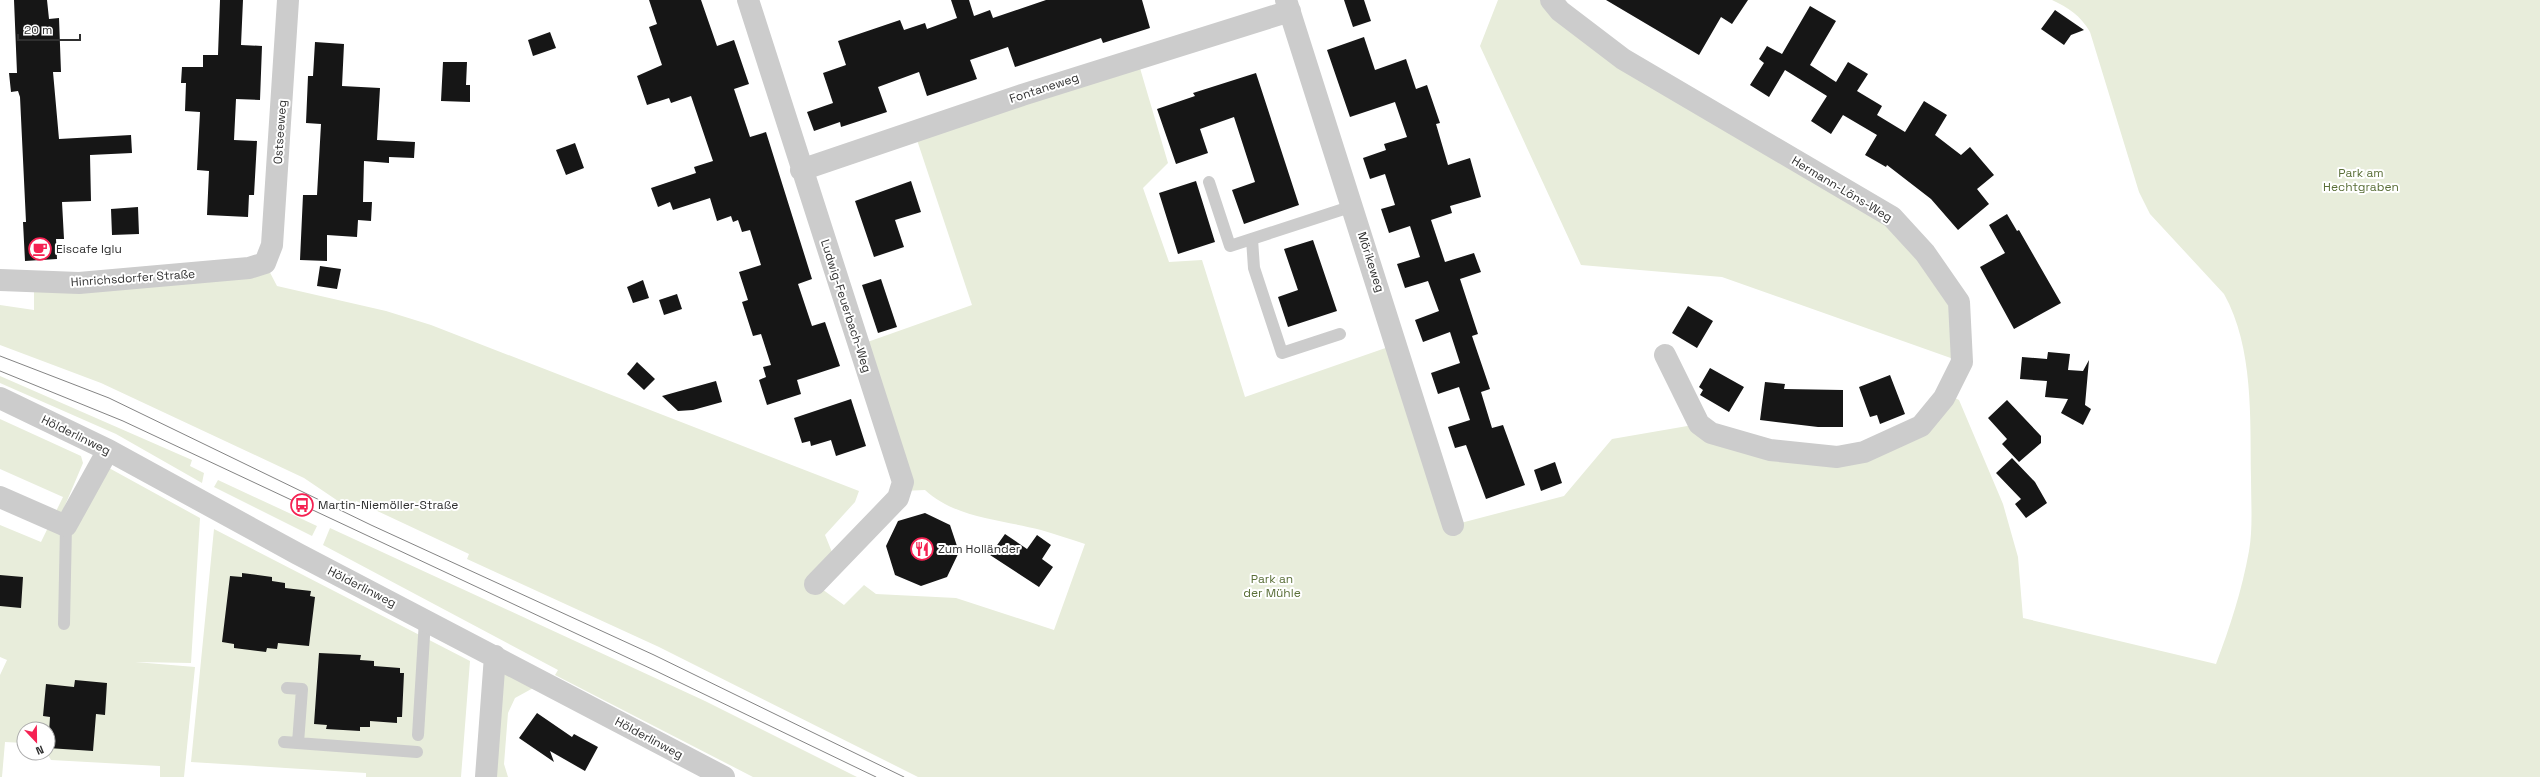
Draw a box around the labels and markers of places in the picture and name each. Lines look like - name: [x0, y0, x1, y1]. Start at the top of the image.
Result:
- cafe icon: Eiscafe Iglu: [27, 236, 53, 262]
- place label: Eiscafe Iglu: [56, 241, 122, 257]
- bus stop icon: Martin-Niemöller-Straße: [289, 492, 315, 518]
- place label: Martin-Niemöller-Straße: [318, 497, 458, 513]
- restaurant icon: Zum Holländer: [909, 536, 935, 562]
- place label: Zum Holländer: [938, 541, 1021, 557]

